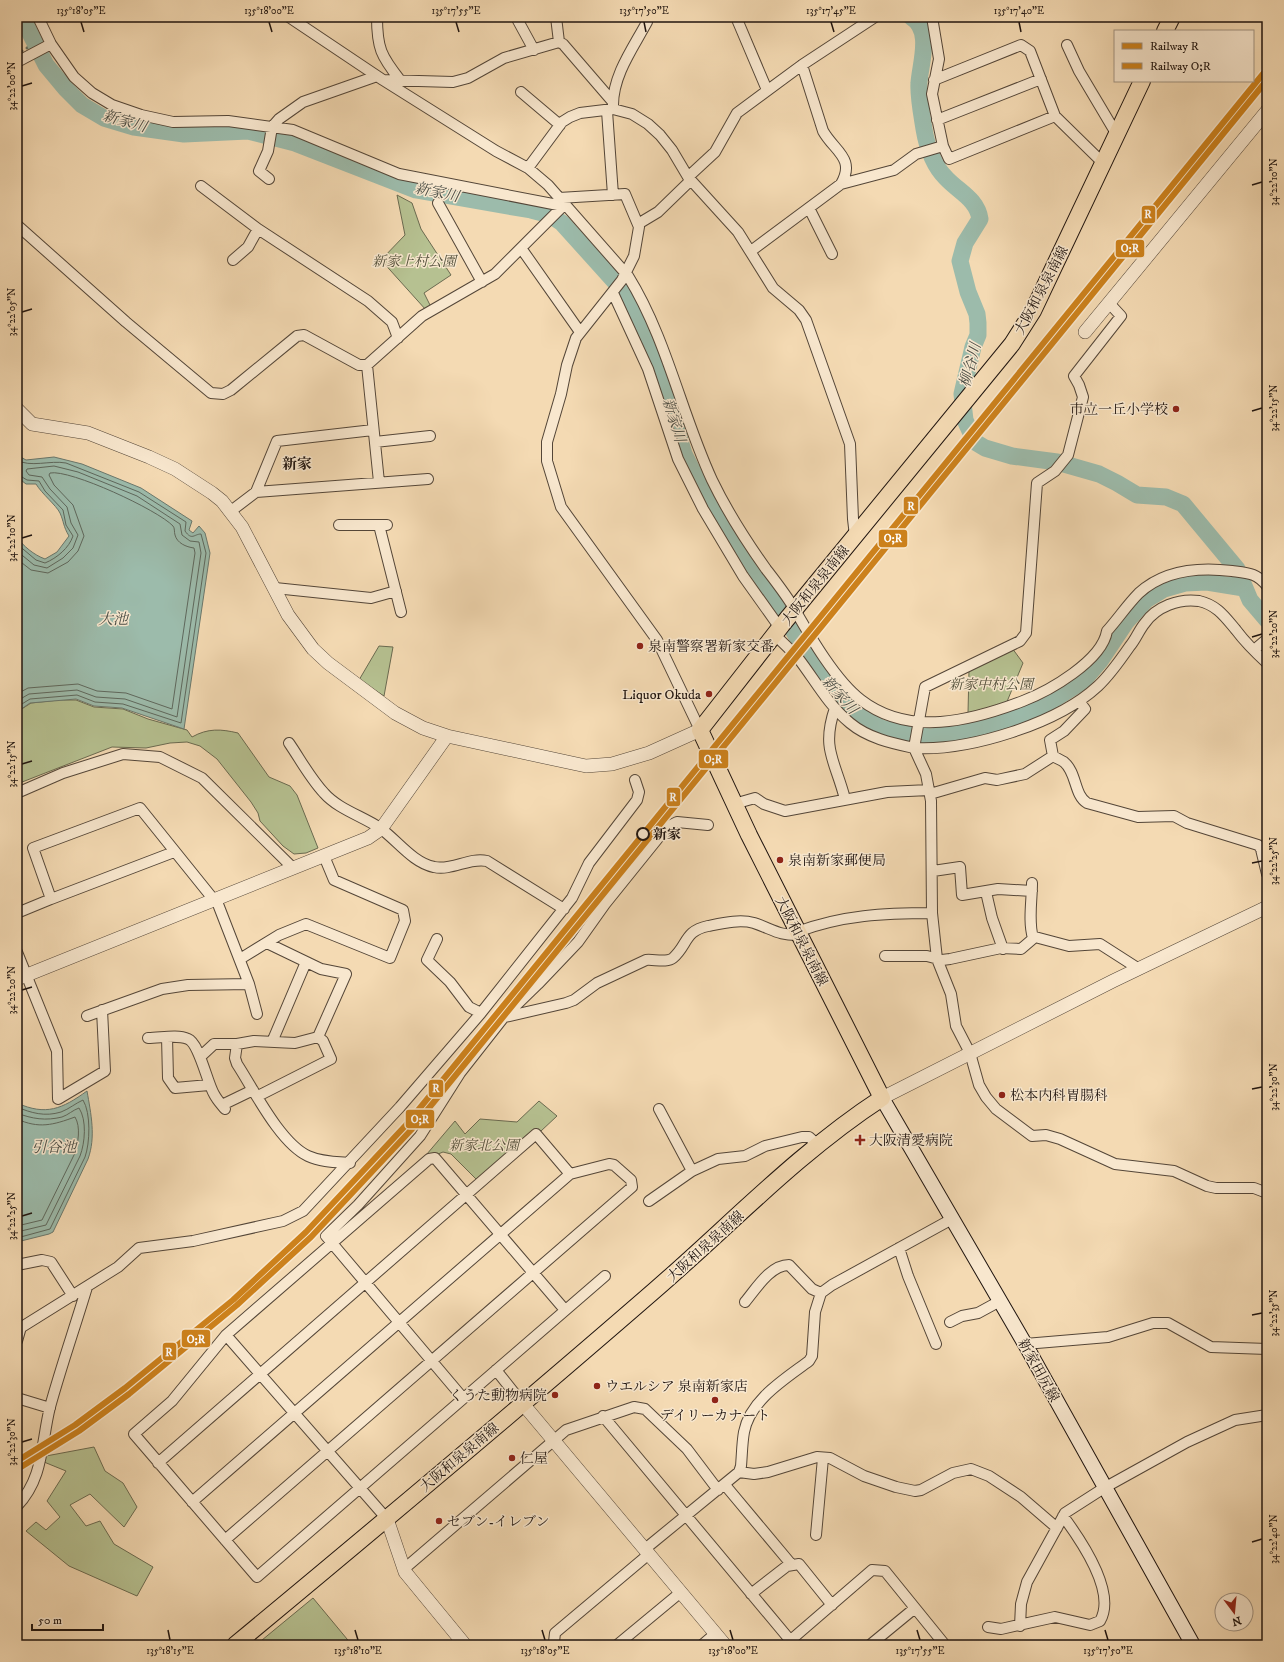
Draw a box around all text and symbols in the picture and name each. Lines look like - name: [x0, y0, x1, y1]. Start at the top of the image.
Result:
- text: 135°18'05"E: [56, 5, 106, 17]
- text: 135°18'00"E: [244, 5, 294, 17]
- text: 135°17'55"E: [431, 5, 481, 17]
- text: 135°17'50"E: [619, 5, 669, 17]
- text: 135°17'45"E: [806, 5, 856, 17]
- text: 135°17'40"E: [994, 5, 1044, 17]
- legend: [1114, 30, 1254, 82]
- text: Railway R: [1150, 39, 1199, 54]
- text: Railway O;R: [1150, 59, 1211, 74]
- text: 34°22'00"N: [6, 61, 18, 111]
- water label: 新家川: [101, 106, 151, 137]
- text: 34°22'10"N: [1268, 158, 1280, 206]
- water label: 新家川: [413, 179, 463, 207]
- line badge: R: [1141, 205, 1156, 224]
- text: R: [1144, 208, 1152, 222]
- line badge: O;R: [1115, 239, 1145, 258]
- text: O;R: [1121, 242, 1140, 256]
- street label: 大阪和泉泉南線: [1011, 243, 1073, 338]
- park label: 新家上村公園: [372, 253, 458, 271]
- text: 34°22'05"N: [6, 288, 18, 336]
- water label: 柳谷川: [955, 339, 986, 389]
- text: 34°22'15"N: [1268, 385, 1280, 431]
- water label: 新家川: [658, 396, 690, 446]
- place label: 市立一丘小学校: [1070, 401, 1168, 419]
- marker: 市立一丘小学校: [1171, 404, 1181, 414]
- district label: 新家: [282, 455, 312, 474]
- line badge: R: [903, 496, 919, 515]
- text: R: [907, 500, 915, 514]
- text: 34°22'10"N: [6, 514, 18, 562]
- line badge: O;R: [878, 529, 908, 548]
- text: O;R: [884, 532, 903, 546]
- street label: 大阪和泉泉南線: [778, 542, 854, 629]
- water label: 大池: [98, 610, 130, 629]
- text: 34°22'20"N: [1268, 610, 1280, 658]
- place label: 泉南警察署新家交番: [648, 638, 774, 656]
- marker: 泉南警察署新家交番: [635, 641, 645, 651]
- water label: 新家川: [818, 672, 863, 720]
- park label: 新家中村公園: [949, 676, 1035, 694]
- place label: Liquor Okuda: [622, 686, 701, 704]
- marker: Liquor Okuda: [704, 689, 714, 699]
- text: 34°22'15"N: [6, 741, 18, 787]
- line badge: O;R: [698, 749, 729, 769]
- text: O;R: [704, 753, 723, 767]
- line badge: R: [666, 787, 681, 807]
- text: R: [669, 791, 677, 805]
- place label: 新家: [653, 826, 681, 844]
- marker: 新家: [636, 827, 650, 841]
- text: 34°22'25"N: [1268, 837, 1280, 885]
- place label: 泉南新家郵便局: [788, 852, 886, 870]
- marker: 泉南新家郵便局: [775, 855, 785, 865]
- street label: 大阪和泉泉南線: [771, 894, 831, 989]
- text: 34°22'20"N: [6, 966, 18, 1014]
- text: 34°22'30"N: [1268, 1063, 1280, 1111]
- line badge: R: [428, 1079, 444, 1098]
- text: R: [432, 1082, 440, 1096]
- place label: 松本内科胃腸科: [1010, 1087, 1108, 1105]
- marker: 松本内科胃腸科: [997, 1090, 1007, 1100]
- line badge: O;R: [405, 1109, 435, 1129]
- text: O;R: [411, 1113, 430, 1127]
- place label: 大阪清愛病院: [869, 1132, 953, 1150]
- marker: 大阪清愛病院: [854, 1134, 866, 1146]
- park label: 新家北公園: [449, 1137, 521, 1155]
- water label: 引谷池: [31, 1138, 78, 1157]
- text: 34°22'25"N: [6, 1192, 18, 1240]
- street label: 大阪和泉泉南線: [663, 1207, 748, 1286]
- text: 34°22'35"N: [1268, 1290, 1280, 1336]
- line badge: O;R: [181, 1329, 211, 1348]
- text: O;R: [187, 1333, 206, 1347]
- street label: 新家田尻線: [1013, 1336, 1063, 1405]
- line badge: R: [162, 1342, 177, 1361]
- text: R: [165, 1346, 173, 1360]
- place label: ウエルシア 泉南新家店: [605, 1378, 748, 1396]
- marker: ウエルシア 泉南新家店: [592, 1381, 602, 1391]
- place label: くうた動物病院: [449, 1387, 547, 1405]
- marker: くうた動物病院: [550, 1390, 560, 1400]
- marker: デイリーカナート: [710, 1395, 720, 1405]
- place label: デイリーカナート: [660, 1407, 770, 1425]
- text: 34°22'30"N: [6, 1418, 18, 1466]
- street label: 大阪和泉泉南線: [416, 1419, 503, 1496]
- place label: 仁屋: [520, 1450, 548, 1468]
- marker: 仁屋: [507, 1453, 517, 1463]
- place label: セブン-イレブン: [447, 1513, 550, 1531]
- text: 34°22'40"N: [1268, 1514, 1280, 1564]
- marker: セブン-イレブン: [434, 1516, 444, 1526]
- north arrow: [1214, 1592, 1254, 1632]
- scale bar: [32, 1606, 103, 1632]
- text: 50 m: [38, 1613, 62, 1628]
- text: N: [1230, 1613, 1243, 1629]
- text: 135°18'15"E: [146, 1645, 194, 1657]
- text: 135°18'10"E: [334, 1645, 382, 1657]
- text: 135°18'05"E: [520, 1645, 570, 1657]
- text: 135°18'00"E: [708, 1645, 758, 1657]
- text: 135°17'55"E: [895, 1645, 945, 1657]
- text: 135°17'50"E: [1083, 1645, 1133, 1657]

